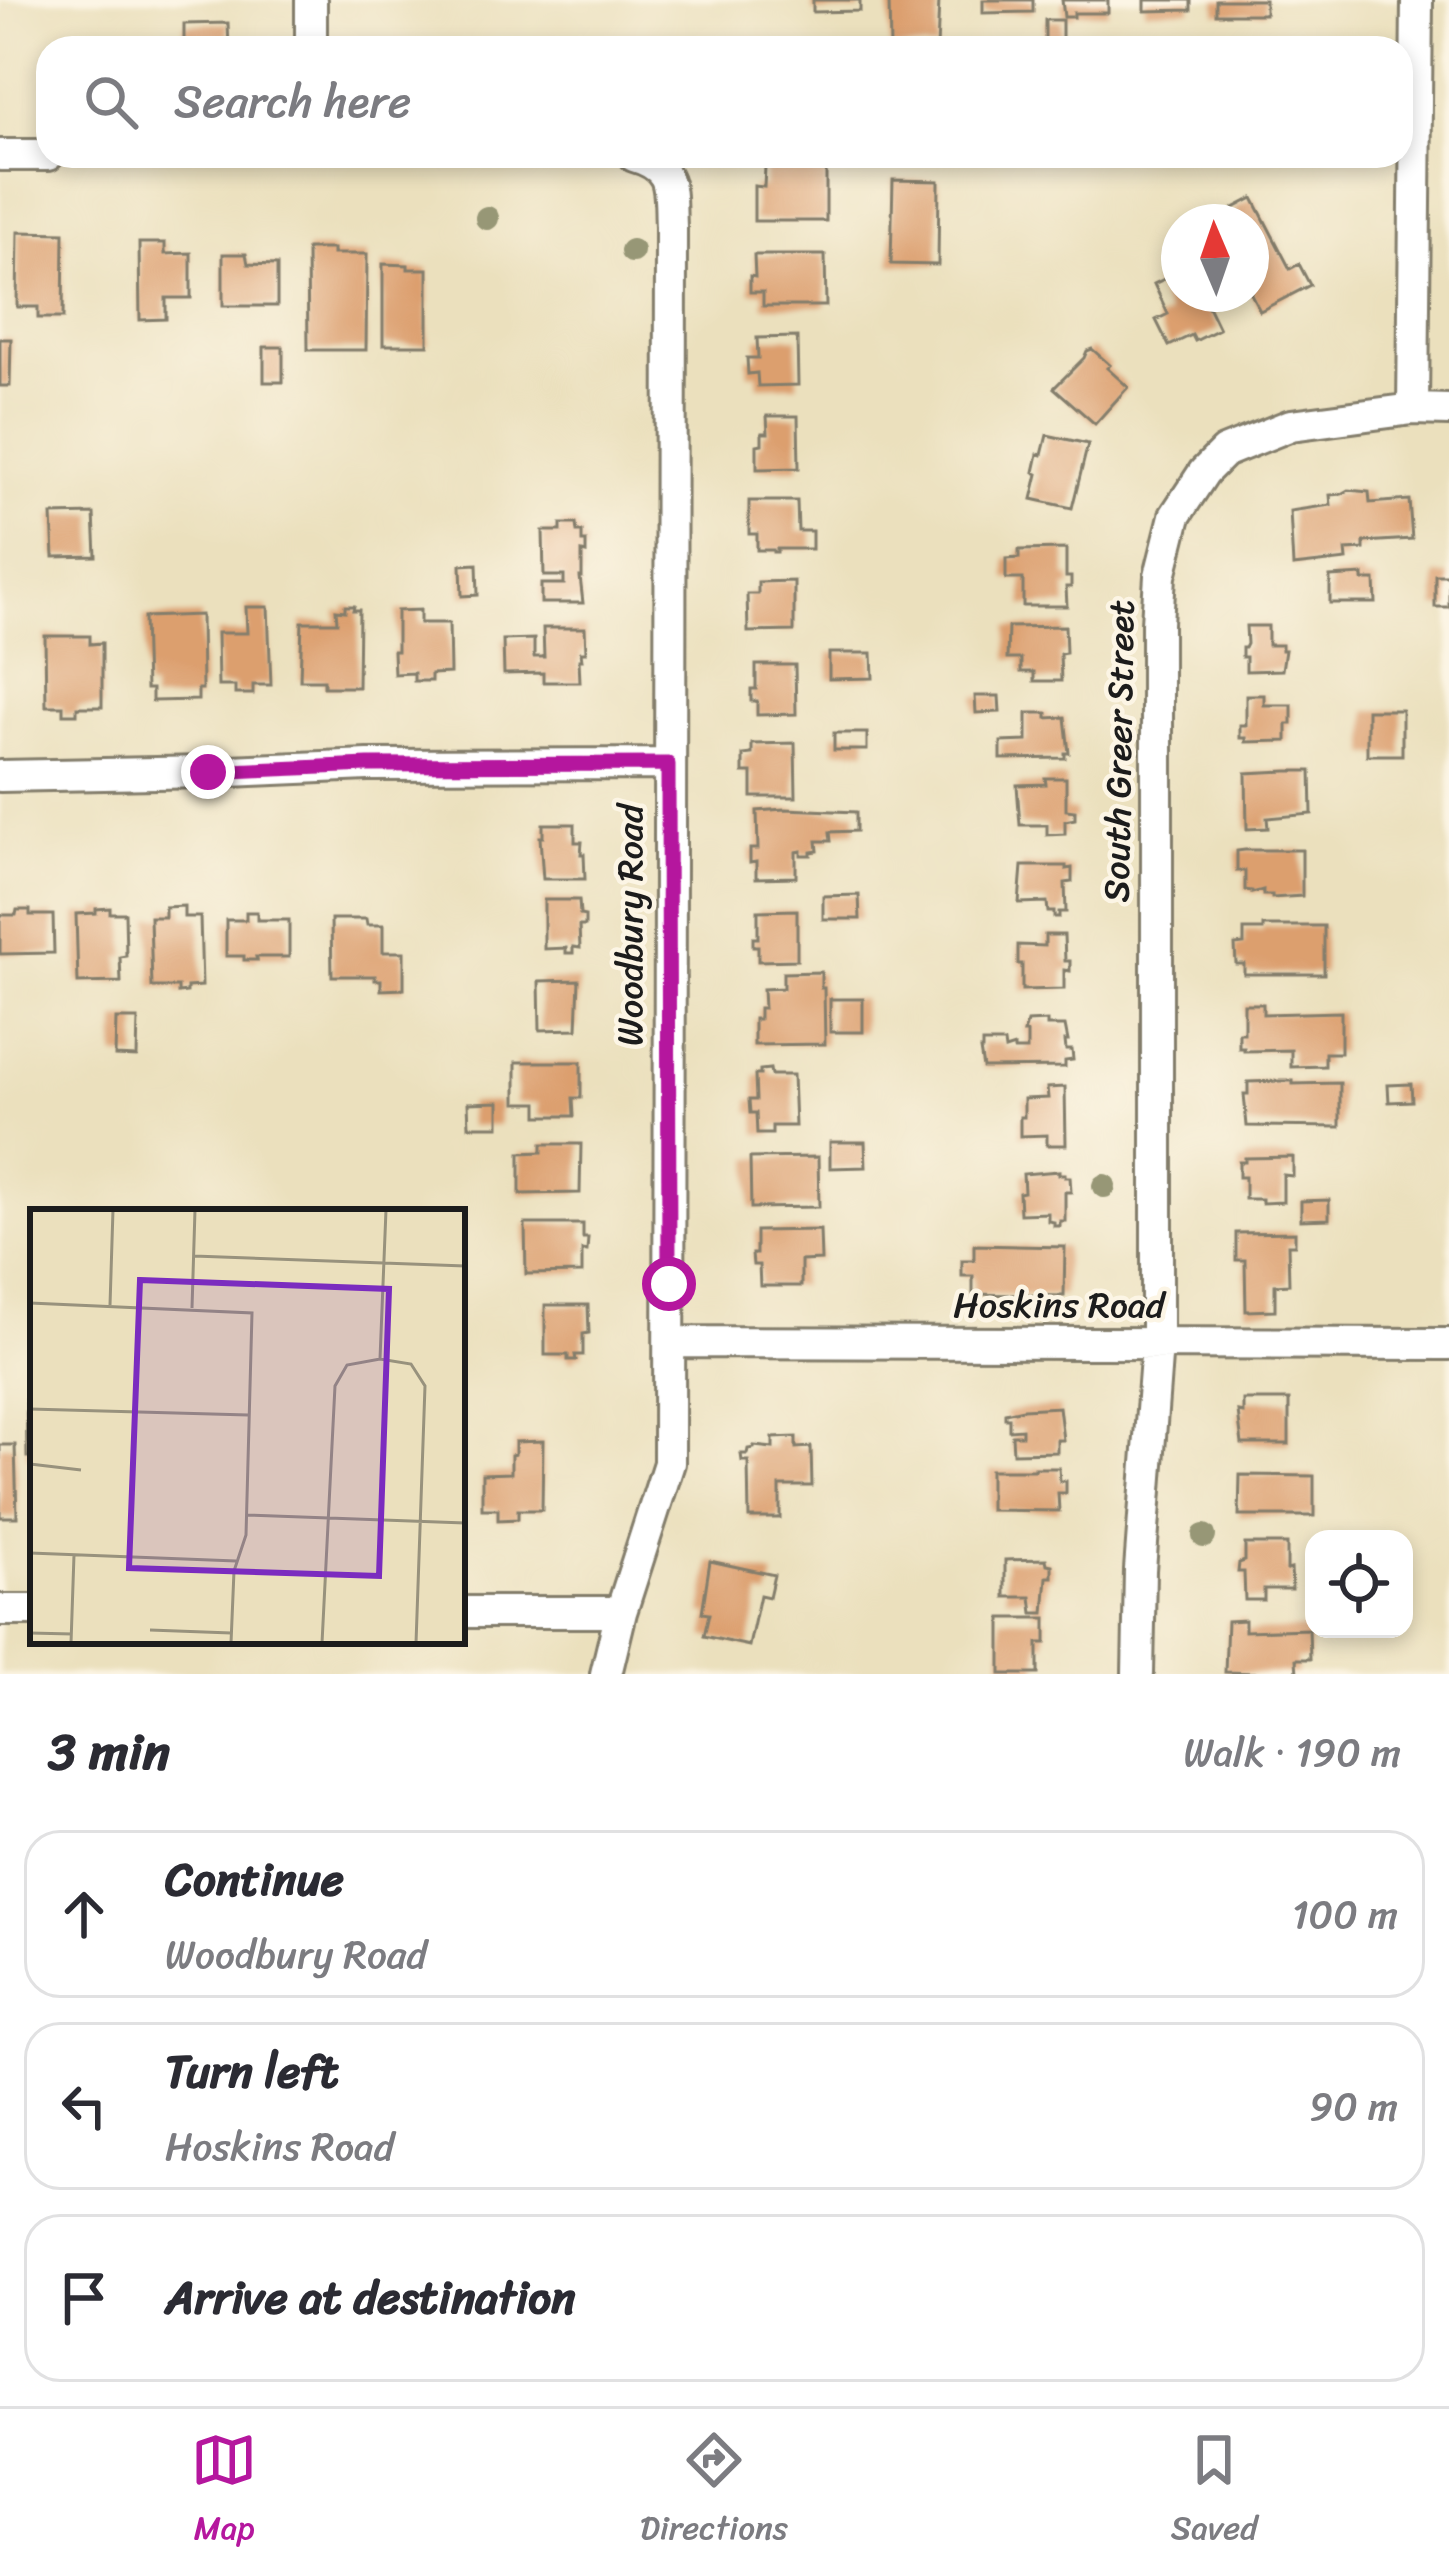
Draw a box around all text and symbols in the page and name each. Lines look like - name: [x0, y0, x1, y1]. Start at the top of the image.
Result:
- search box: [36, 36, 1413, 168]
- text: Search here: [174, 62, 411, 142]
- icon: search: [78, 69, 144, 135]
- north arrow: [1161, 204, 1269, 312]
- street label: South Greer Street: [1084, 599, 1154, 903]
- route end: [181, 745, 235, 799]
- street label: Woodbury Road: [598, 802, 662, 1046]
- inset map: [30, 1209, 465, 1644]
- route start: [642, 1257, 696, 1311]
- street label: Hoskins Road: [953, 1273, 1167, 1337]
- map controls: [1305, 1530, 1413, 1638]
- button: locate: [1305, 1530, 1413, 1638]
- text: 3 min: [48, 1707, 170, 1797]
- text: Walk · 190 m: [1183, 1718, 1401, 1787]
- text: Continue: [165, 1840, 344, 1920]
- text: 100 m: [1292, 1880, 1398, 1949]
- icon: ahead: [51, 1881, 117, 1947]
- text: Woodbury Road: [165, 1920, 427, 1989]
- text: Turn left: [165, 2032, 338, 2112]
- text: 90 m: [1309, 2072, 1398, 2141]
- icon: left: [51, 2073, 117, 2139]
- text: Hoskins Road: [165, 2112, 394, 2181]
- text: Arrive at destination: [165, 2258, 575, 2338]
- icon: arrive: [51, 2265, 117, 2331]
- tab: Map: [191, 2427, 257, 2557]
- tab: Directions: [640, 2427, 788, 2557]
- tab: Saved: [1171, 2427, 1258, 2557]

